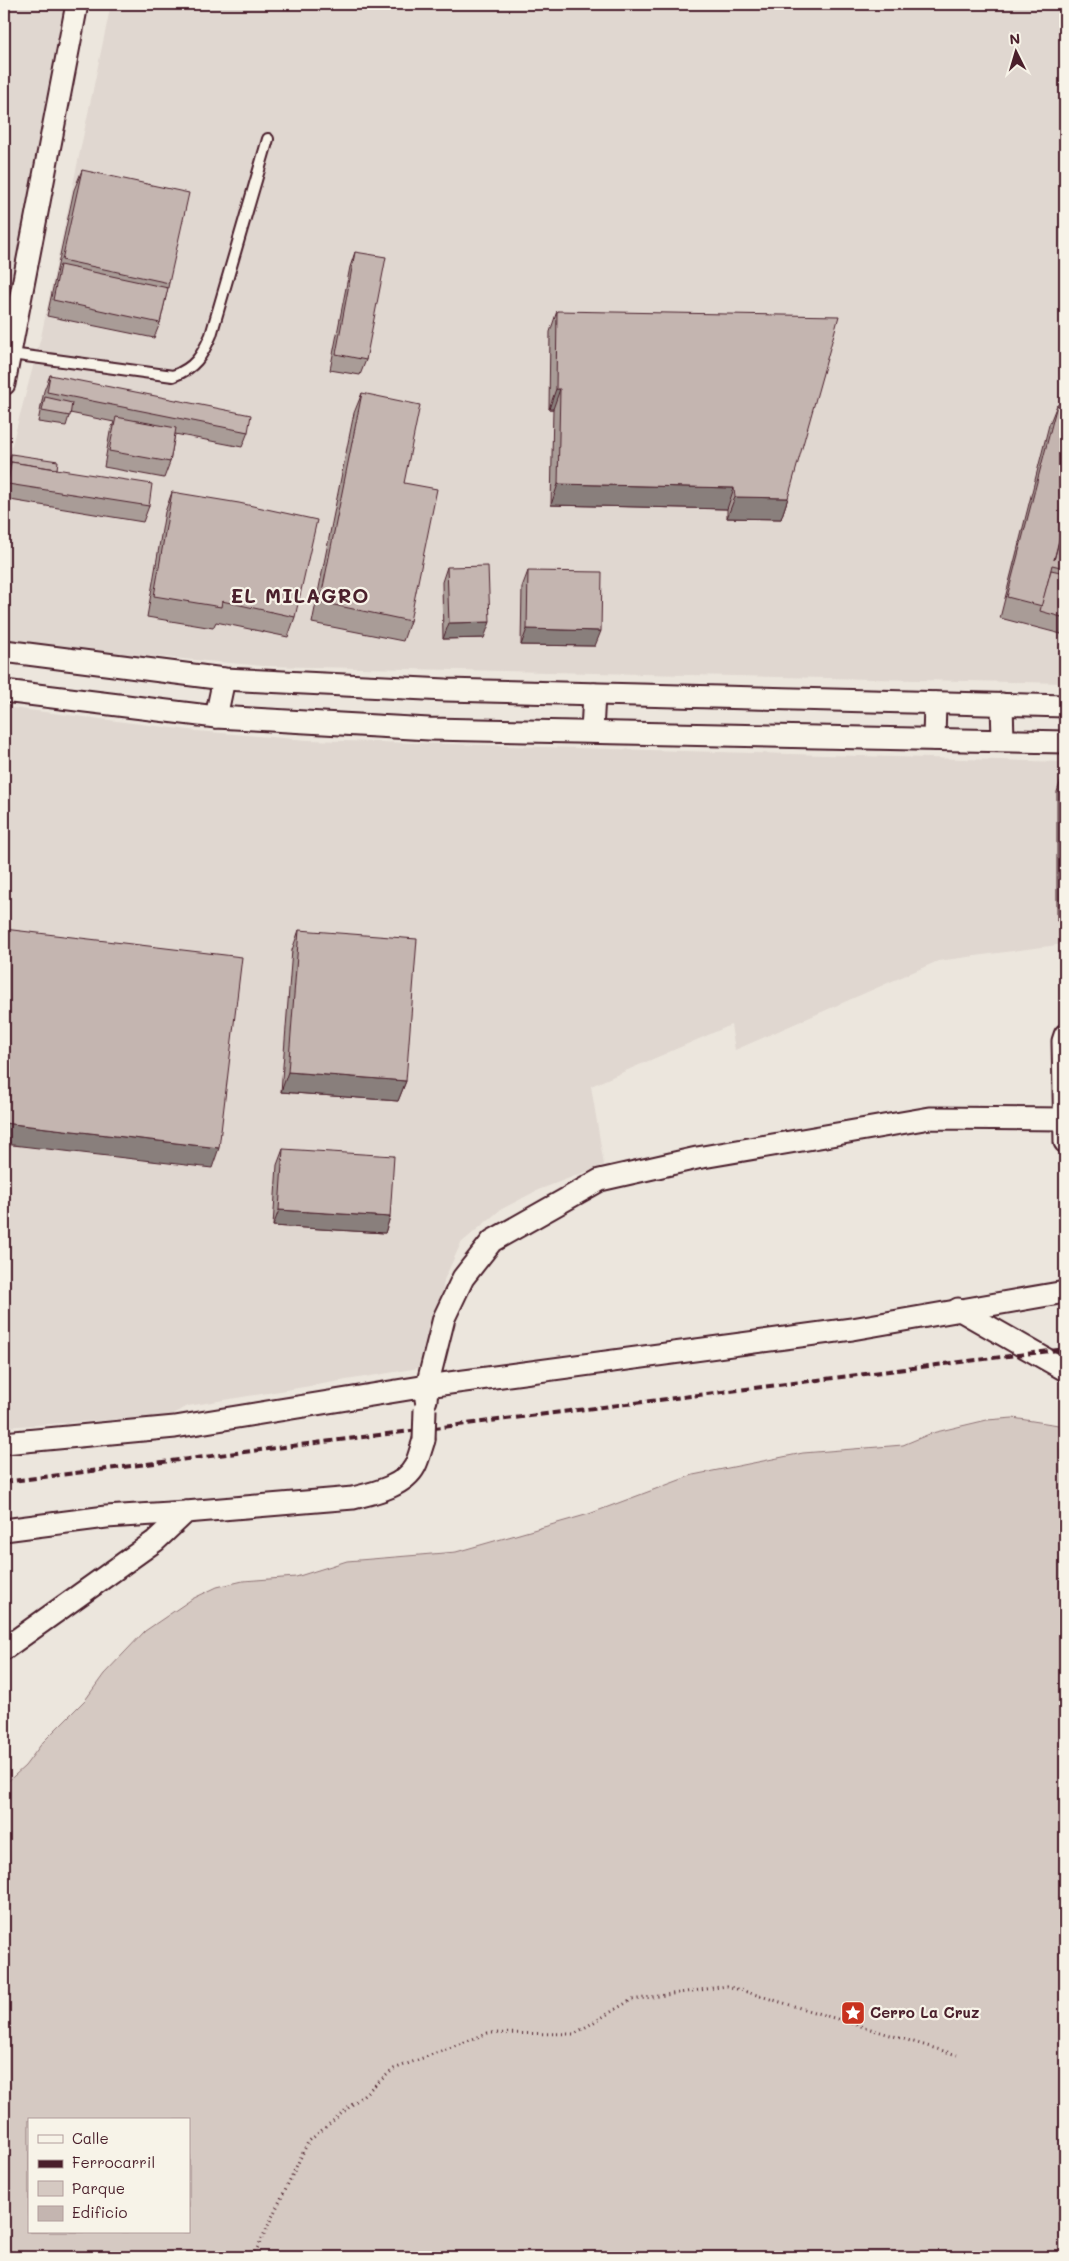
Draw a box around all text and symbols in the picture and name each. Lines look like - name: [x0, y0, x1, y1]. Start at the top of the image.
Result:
- north arrow: [992, 28, 1042, 78]
- text: N: [1009, 29, 1021, 48]
- district label: EL MILAGRO: [231, 582, 370, 608]
- place icon: Cerro La Cruz: [840, 2000, 866, 2026]
- place label: Cerro La Cruz: [870, 2002, 980, 2022]
- legend: [28, 2118, 190, 2234]
- text: Calle: [72, 2128, 109, 2148]
- text: Ferrocarril: [72, 2152, 155, 2172]
- text: Parque: [72, 2178, 125, 2198]
- text: Edificio: [72, 2202, 128, 2222]

